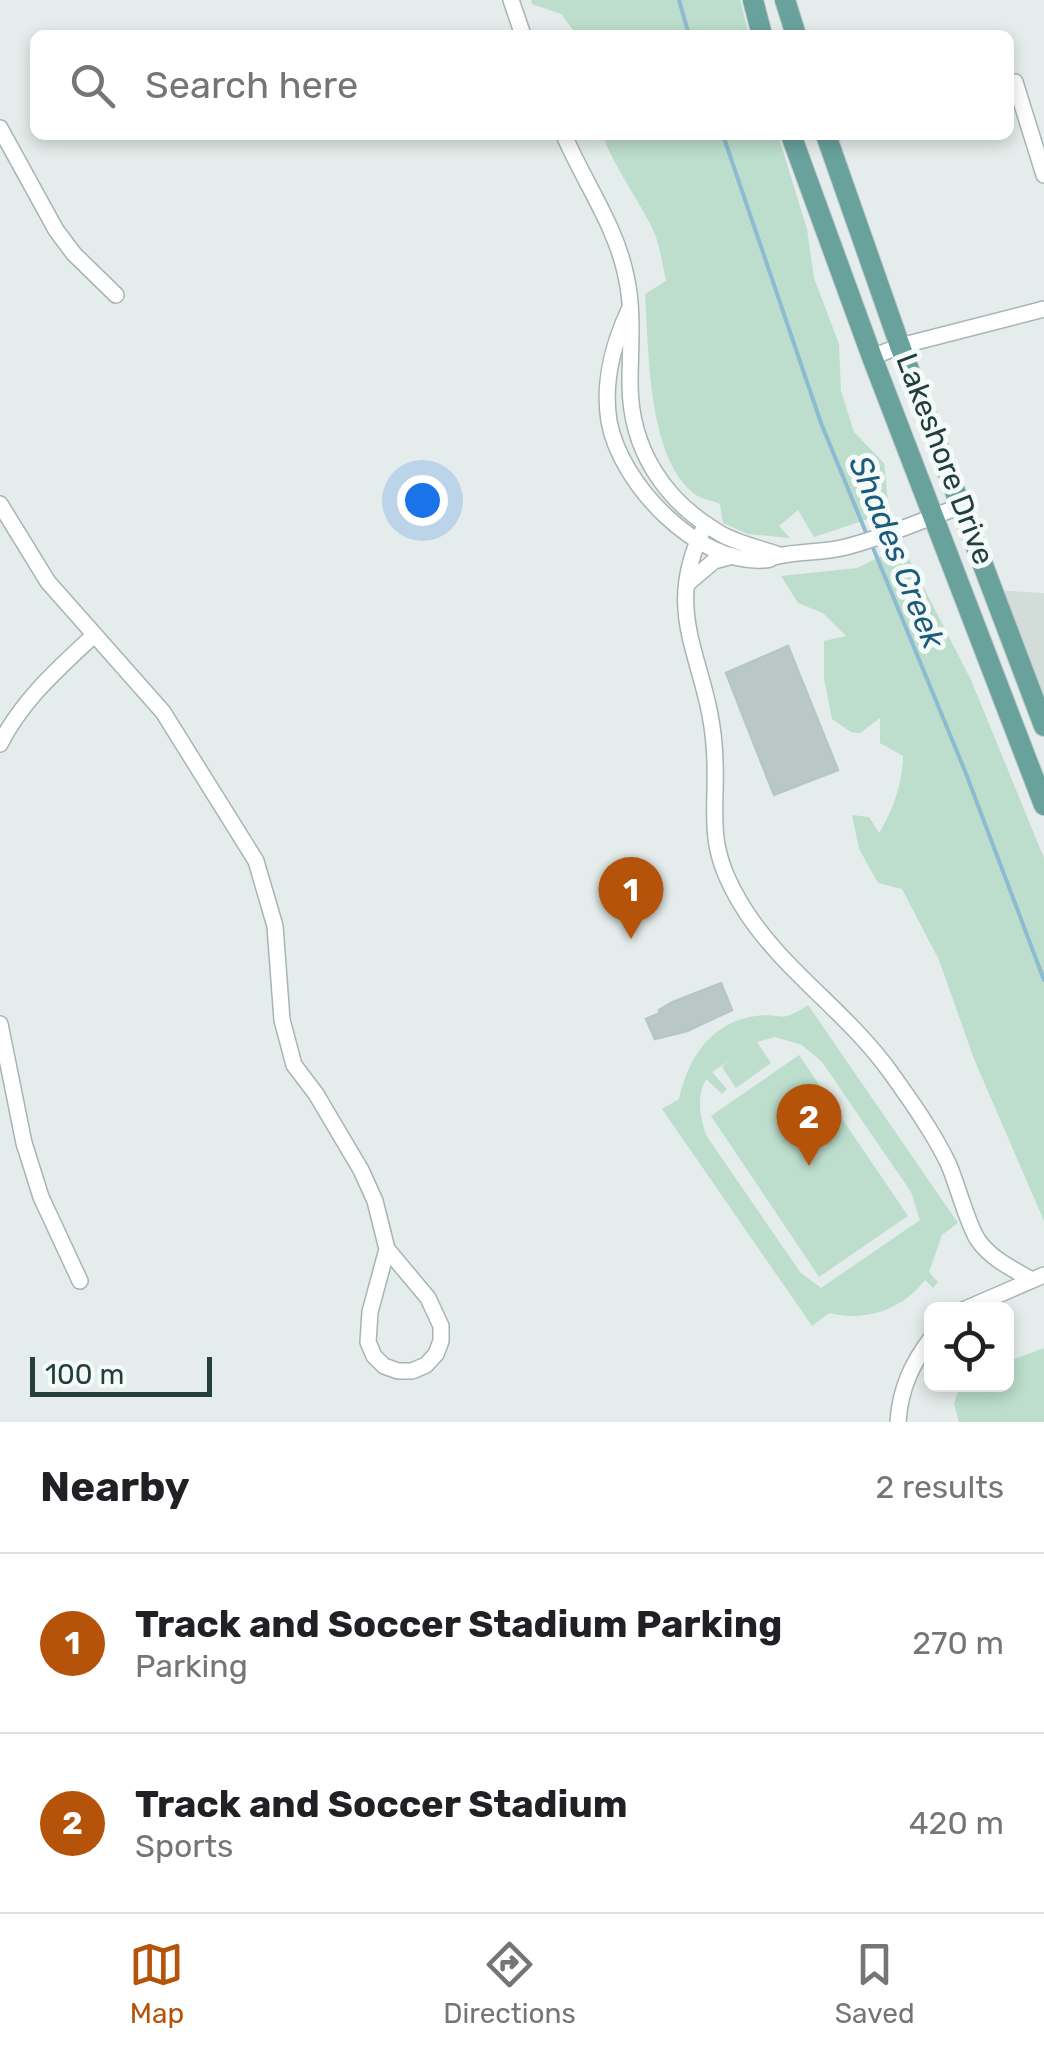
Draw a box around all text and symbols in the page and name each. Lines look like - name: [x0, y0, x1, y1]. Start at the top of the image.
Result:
- search box: [30, 30, 1014, 140]
- icon: search: [65, 58, 120, 113]
- text: Search here: [145, 62, 358, 108]
- street label: Lakeshore Drive: [888, 348, 1002, 570]
- water label: Shades Creek: [841, 450, 953, 654]
- your location: [397, 475, 448, 526]
- pin: 1: [598, 856, 664, 939]
- pin: 2: [776, 1084, 842, 1166]
- map controls: [924, 1302, 1014, 1392]
- button: locate: [924, 1302, 1014, 1392]
- scale bar: [30, 1352, 212, 1396]
- text: 100 m: [45, 1358, 124, 1391]
- text: Nearby: [40, 1462, 190, 1512]
- text: 2 results: [875, 1468, 1004, 1506]
- text: Track and Soccer Stadium Parking: [135, 1601, 782, 1647]
- text: 1: [65, 1624, 80, 1662]
- text: 270 m: [912, 1624, 1004, 1662]
- text: Parking: [135, 1647, 248, 1685]
- text: Track and Soccer Stadium: [135, 1781, 628, 1827]
- text: 2: [62, 1804, 83, 1842]
- text: 420 m: [909, 1804, 1004, 1842]
- text: Sports: [135, 1827, 233, 1865]
- tab: Map: [129, 1937, 184, 2030]
- tab: Directions: [443, 1937, 576, 2030]
- tab: Saved: [835, 1937, 915, 2030]

